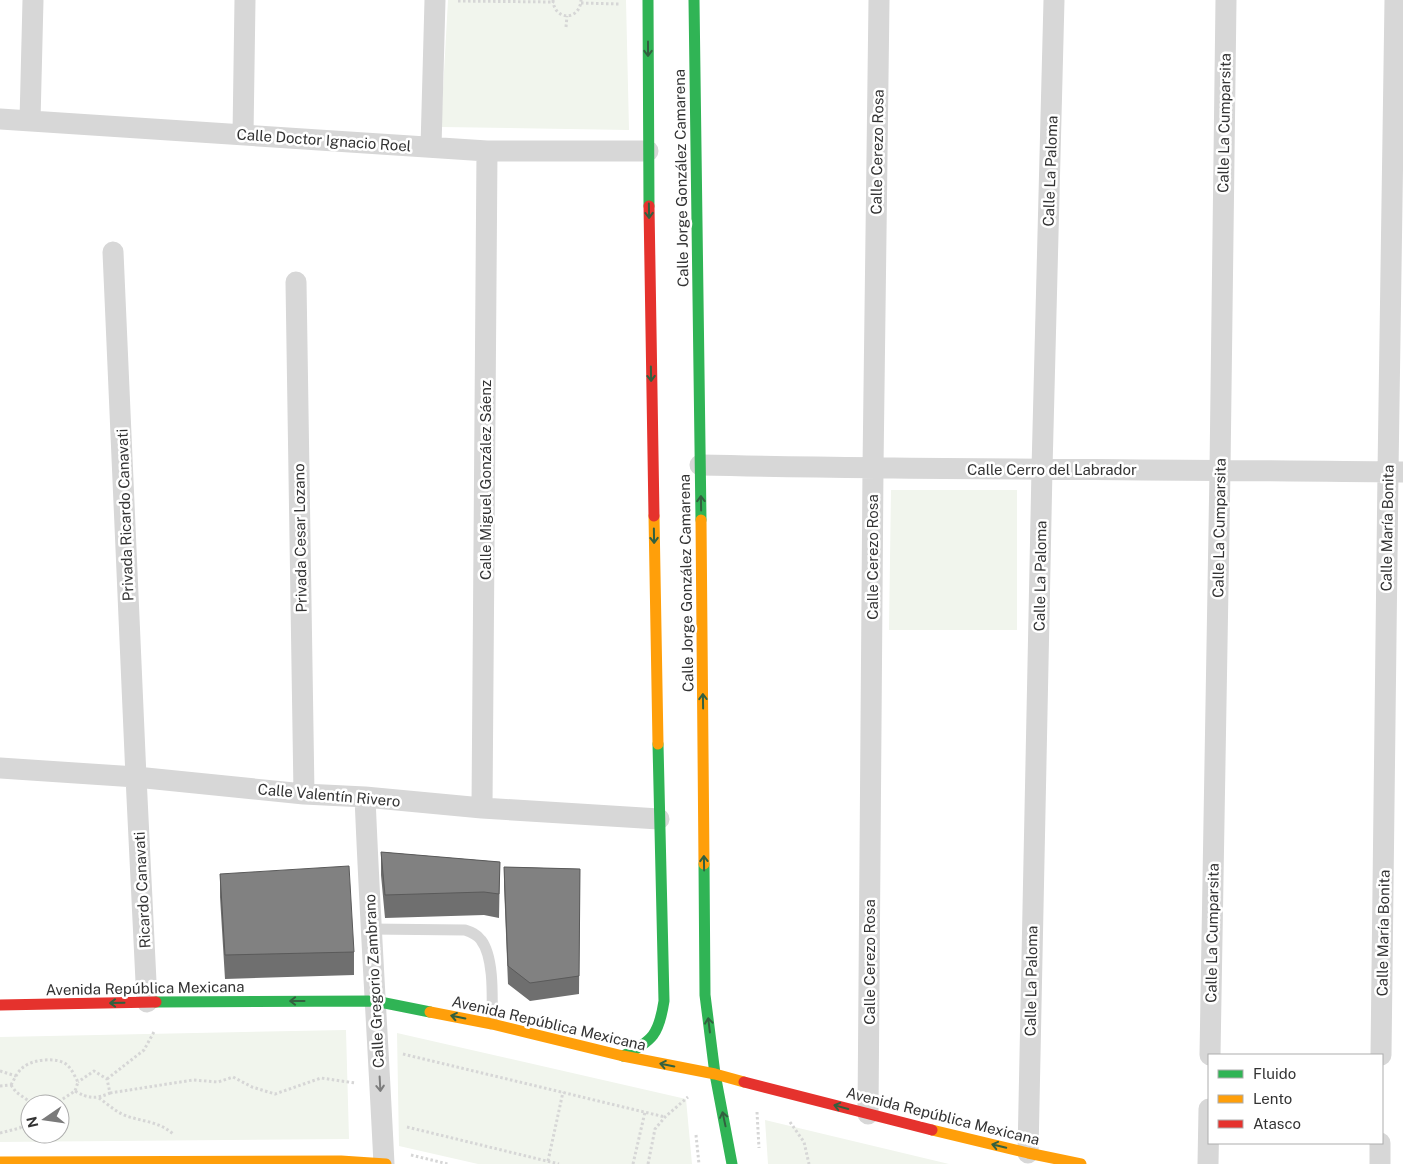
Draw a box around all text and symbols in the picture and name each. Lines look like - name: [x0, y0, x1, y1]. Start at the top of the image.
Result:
- one-way arrow: [643, 40, 653, 56]
- street label: Calle La Cumparsita: [1214, 53, 1234, 193]
- street label: Calle Jorge González Camarena: [671, 69, 691, 287]
- street label: Calle Cerezo Rosa: [867, 89, 887, 215]
- street label: Calle La Paloma: [1040, 115, 1060, 227]
- street label: Calle Doctor Ignacio Roel: [236, 125, 412, 155]
- one-way arrow: [644, 203, 653, 219]
- one-way arrow: [646, 365, 656, 381]
- street label: Calle Miguel González Sáenz: [477, 380, 494, 580]
- street label: Privada Ricardo Canavati: [113, 428, 137, 602]
- street label: Calle La Cumparsita: [1209, 458, 1229, 598]
- street label: Calle Cerro del Labrador: [967, 461, 1137, 478]
- street label: Privada Cesar Lozano: [290, 463, 310, 613]
- street label: Calle María Bonita: [1377, 464, 1397, 592]
- street label: Calle Jorge González Camarena: [676, 474, 696, 692]
- street label: Calle Cerezo Rosa: [864, 494, 881, 620]
- one-way arrow: [696, 495, 706, 512]
- street label: Calle La Paloma: [1031, 520, 1049, 632]
- one-way arrow: [649, 528, 659, 544]
- one-way arrow: [698, 693, 707, 709]
- street label: Calle Valentín Rivero: [257, 780, 401, 810]
- street label: Ricardo Canavati: [130, 831, 154, 949]
- one-way arrow: [699, 855, 709, 872]
- street label: Calle La Cumparsita: [1202, 863, 1222, 1003]
- street label: Calle María Bonita: [1373, 869, 1393, 997]
- street label: Calle Gregorio Zambrano: [361, 894, 387, 1068]
- street label: Calle Cerezo Rosa: [861, 899, 878, 1025]
- street label: Calle La Paloma: [1022, 925, 1040, 1037]
- street label: Avenida República Mexicana: [45, 978, 245, 998]
- street label: Avenida República Mexicana: [450, 992, 648, 1054]
- one-way arrow: [289, 996, 305, 1006]
- one-way arrow: [109, 998, 125, 1008]
- one-way arrow: [450, 1012, 466, 1022]
- one-way arrow: [704, 1018, 714, 1034]
- legend: [1208, 1054, 1383, 1144]
- one-way arrow: [660, 1059, 676, 1069]
- text: Fluido: [1253, 1065, 1296, 1082]
- one-way arrow: [375, 1076, 384, 1092]
- street label: Avenida República Mexicana: [845, 1084, 1041, 1148]
- text: Lento: [1253, 1090, 1292, 1107]
- north arrow: [20, 1094, 70, 1144]
- one-way arrow: [834, 1102, 850, 1111]
- one-way arrow: [719, 1111, 728, 1127]
- text: N: [23, 1115, 41, 1129]
- text: Atasco: [1253, 1115, 1301, 1132]
- one-way arrow: [992, 1141, 1008, 1150]

